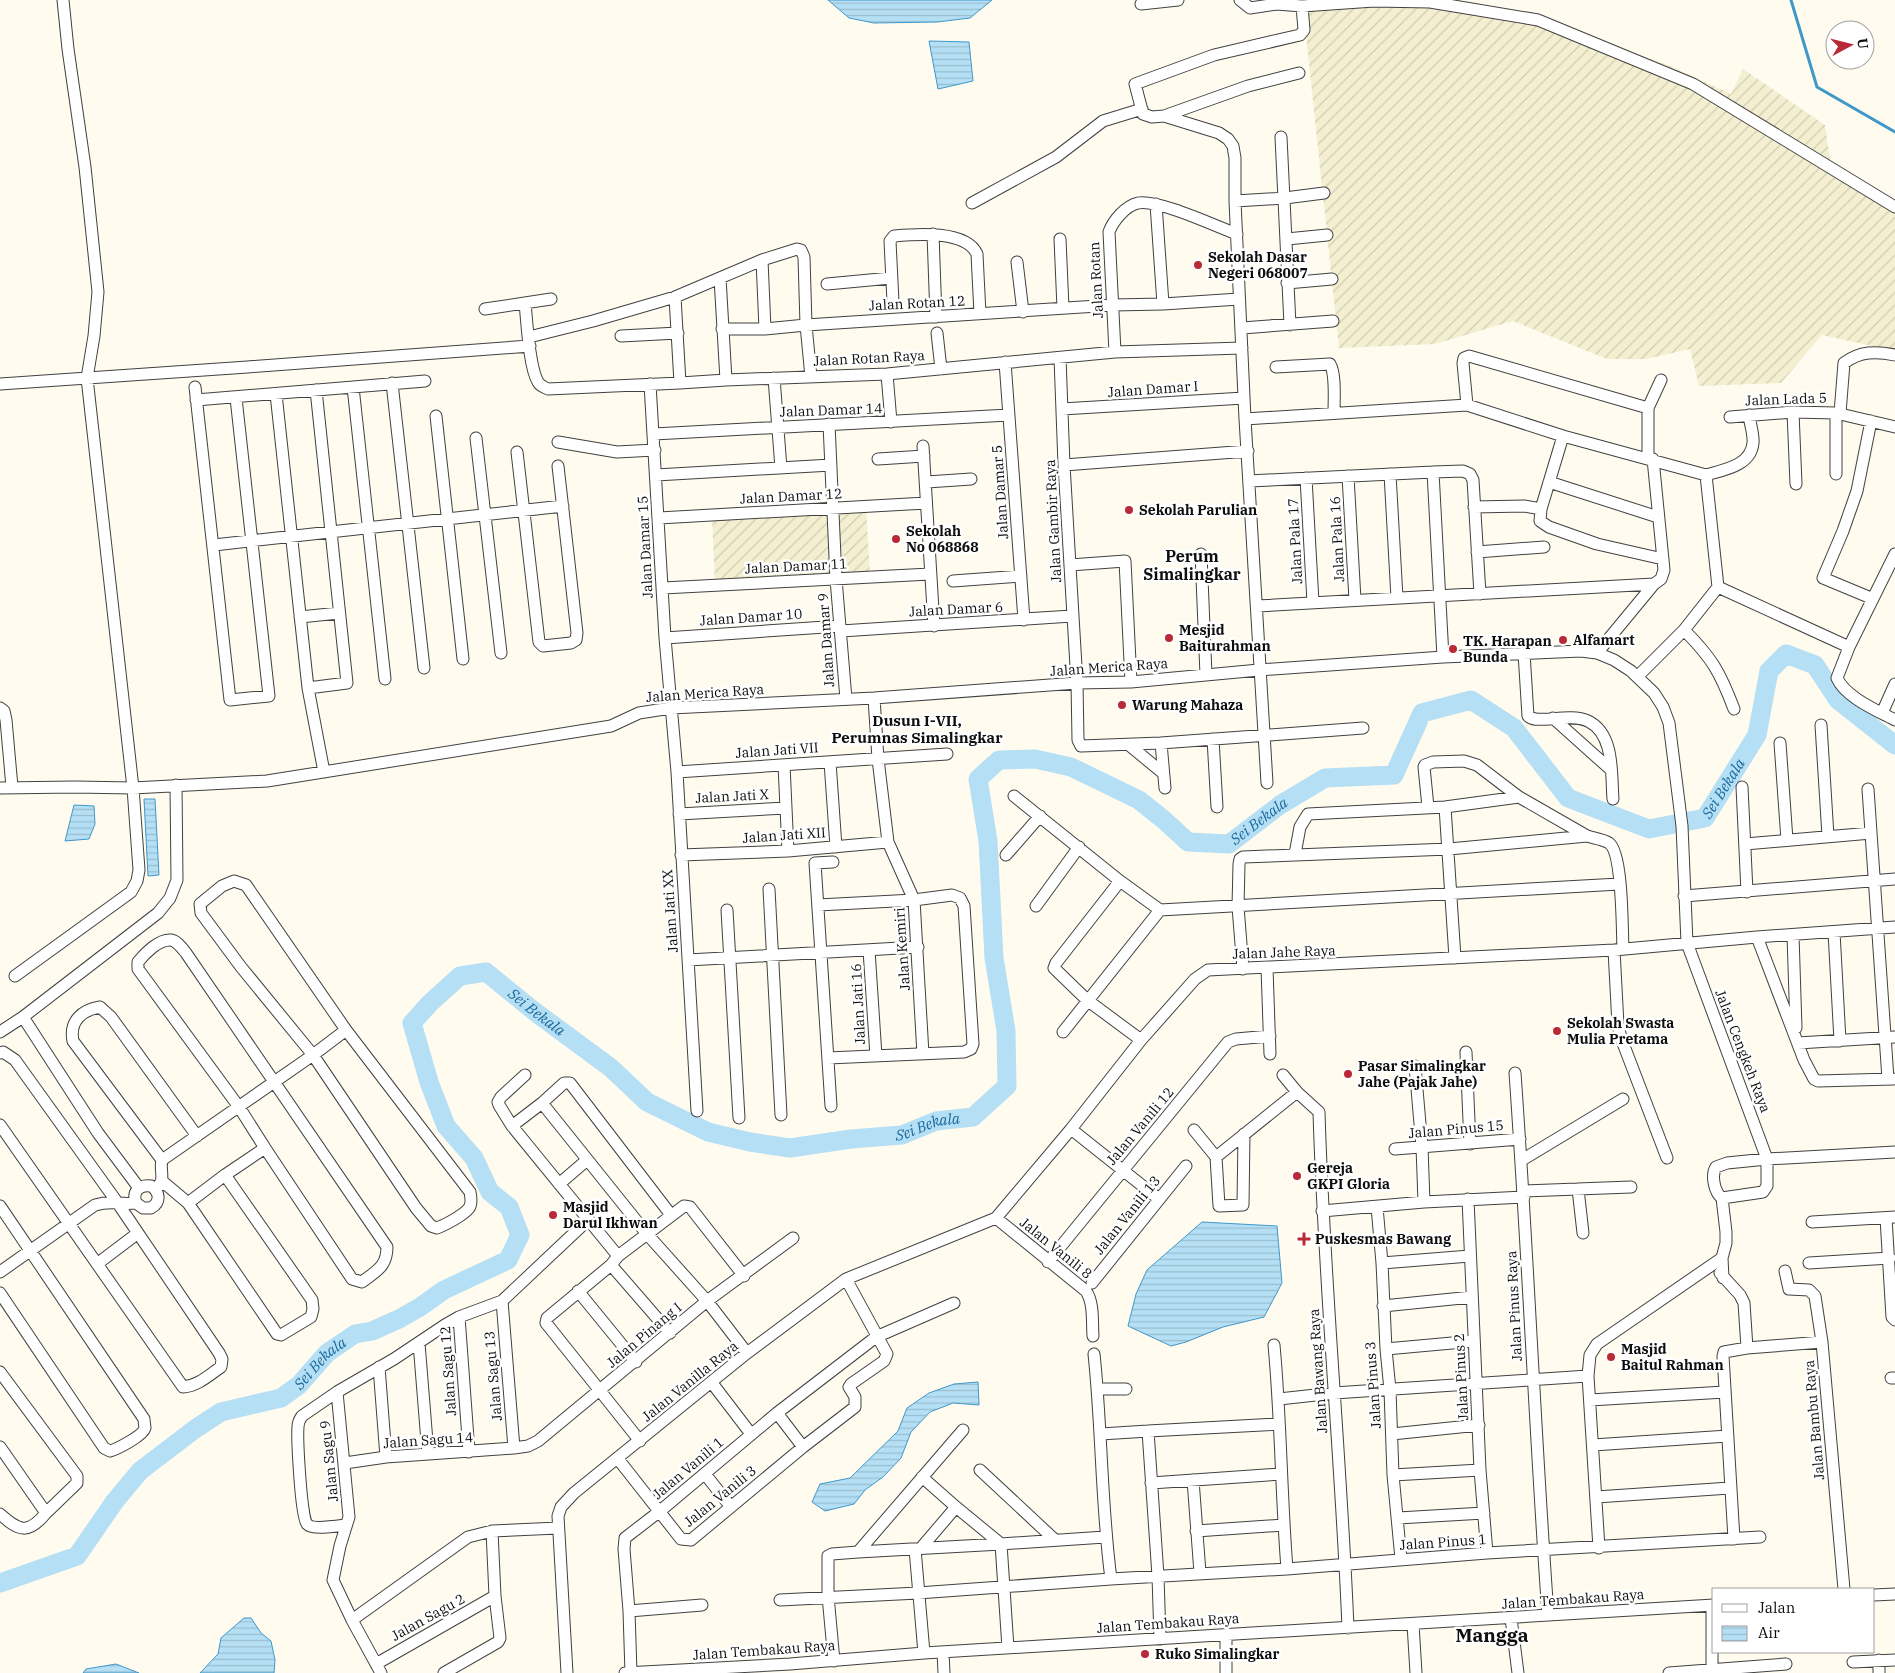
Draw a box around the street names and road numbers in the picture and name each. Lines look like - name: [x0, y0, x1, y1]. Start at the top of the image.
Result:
- street label: Jalan Rotan: [1085, 241, 1107, 319]
- street label: Jalan Rotan 12: [868, 291, 966, 315]
- street label: Jalan Rotan Raya: [813, 346, 926, 370]
- street label: Jalan Damar I: [1107, 377, 1199, 401]
- street label: Jalan Lada 5: [1745, 389, 1827, 409]
- street label: Jalan Damar 14: [779, 399, 883, 421]
- street label: Jalan Damar 5: [988, 444, 1012, 540]
- street label: Jalan Gambir Raya: [1041, 459, 1065, 583]
- street label: Jalan Damar 12: [739, 484, 843, 508]
- street label: Jalan Damar 15: [633, 495, 657, 599]
- street label: Jalan Pala 16: [1326, 496, 1348, 582]
- street label: Jalan Pala 17: [1284, 498, 1306, 584]
- street label: Jalan Damar 11: [744, 554, 848, 578]
- street label: Jalan Damar 9: [814, 592, 838, 688]
- street label: Jalan Damar 6: [908, 598, 1004, 620]
- street label: Jalan Damar 10: [699, 604, 803, 630]
- street label: Jalan Merica Raya: [1049, 654, 1169, 680]
- street label: Jalan Merica Raya: [645, 680, 765, 706]
- street label: Jalan Jati VII: [735, 738, 819, 762]
- street label: Jalan Jati X: [695, 785, 770, 807]
- street label: Jalan Jati XII: [742, 823, 826, 847]
- street label: Jalan Jati XX: [658, 868, 682, 953]
- street label: Jalan Kemiri: [890, 907, 914, 991]
- street label: Jalan Jahe Raya: [1232, 941, 1336, 963]
- street label: Jalan Jati 16: [847, 963, 869, 1045]
- street label: Jalan Cengkeh Raya: [1711, 987, 1775, 1115]
- street label: Jalan Vanili 12: [1102, 1083, 1178, 1169]
- street label: Jalan Pinus 15: [1408, 1116, 1504, 1142]
- street label: Jalan Vanili 13: [1090, 1172, 1164, 1258]
- street label: Jalan Vanili 8: [1016, 1213, 1096, 1283]
- street label: Jalan Pinus Raya: [1502, 1250, 1526, 1362]
- street label: Jalan Pinang I: [603, 1298, 685, 1372]
- street label: Jalan Bawang Raya: [1305, 1308, 1331, 1434]
- street label: Jalan Sagu 12: [436, 1325, 460, 1417]
- street label: Jalan Sagu 13: [480, 1330, 506, 1422]
- street label: Jalan Pinus 2: [1450, 1333, 1472, 1421]
- street label: Jalan Vanilla Raya: [638, 1336, 742, 1425]
- street label: Jalan Pinus 3: [1361, 1341, 1385, 1429]
- street label: Jalan Bambu Raya: [1800, 1359, 1828, 1481]
- street label: Jalan Sagu 9: [316, 1419, 342, 1503]
- street label: Jalan Sagu 14: [382, 1428, 474, 1452]
- street label: Jalan Vanili 1: [649, 1433, 727, 1503]
- street label: Jalan Vanili 3: [680, 1461, 760, 1531]
- street label: Jalan Pinus 1: [1399, 1530, 1487, 1554]
- street label: Jalan Tembakau Raya: [1501, 1585, 1645, 1613]
- street label: Jalan Sagu 2: [388, 1589, 468, 1645]
- street label: Jalan Tembakau Raya: [1096, 1609, 1240, 1637]
- street label: Jalan Tembakau Raya: [692, 1636, 836, 1664]

